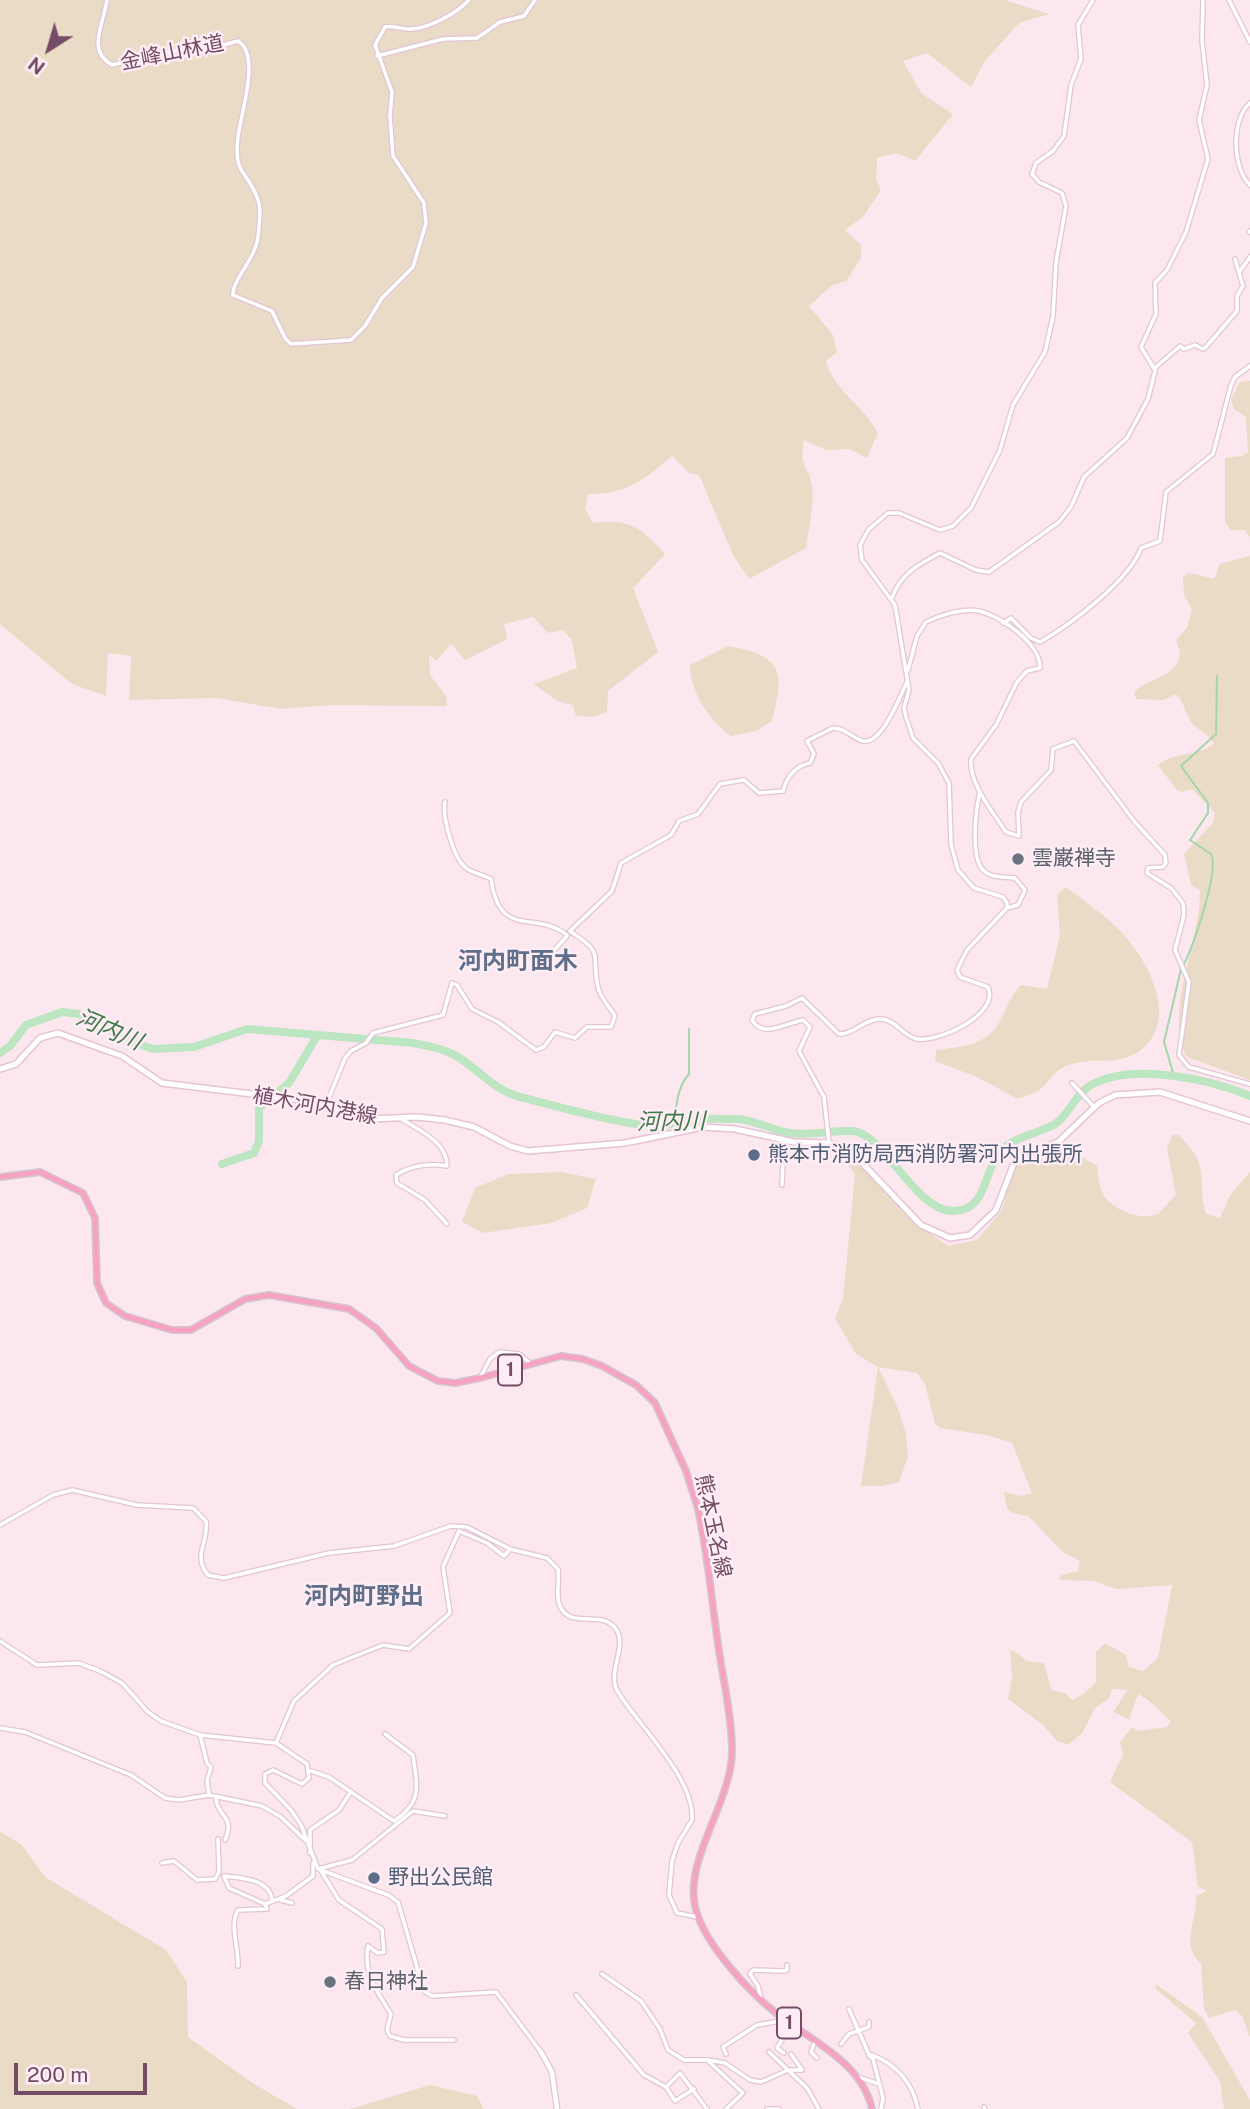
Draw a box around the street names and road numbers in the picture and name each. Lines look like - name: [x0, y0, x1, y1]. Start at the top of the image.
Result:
- street label: 金峰山林道: [118, 31, 226, 75]
- street label: 植木河内港線: [251, 1083, 379, 1129]
- road number: 1: [498, 1354, 522, 1386]
- street label: 熊本玉名線: [690, 1472, 736, 1580]
- road number: 1: [777, 2008, 801, 2038]

